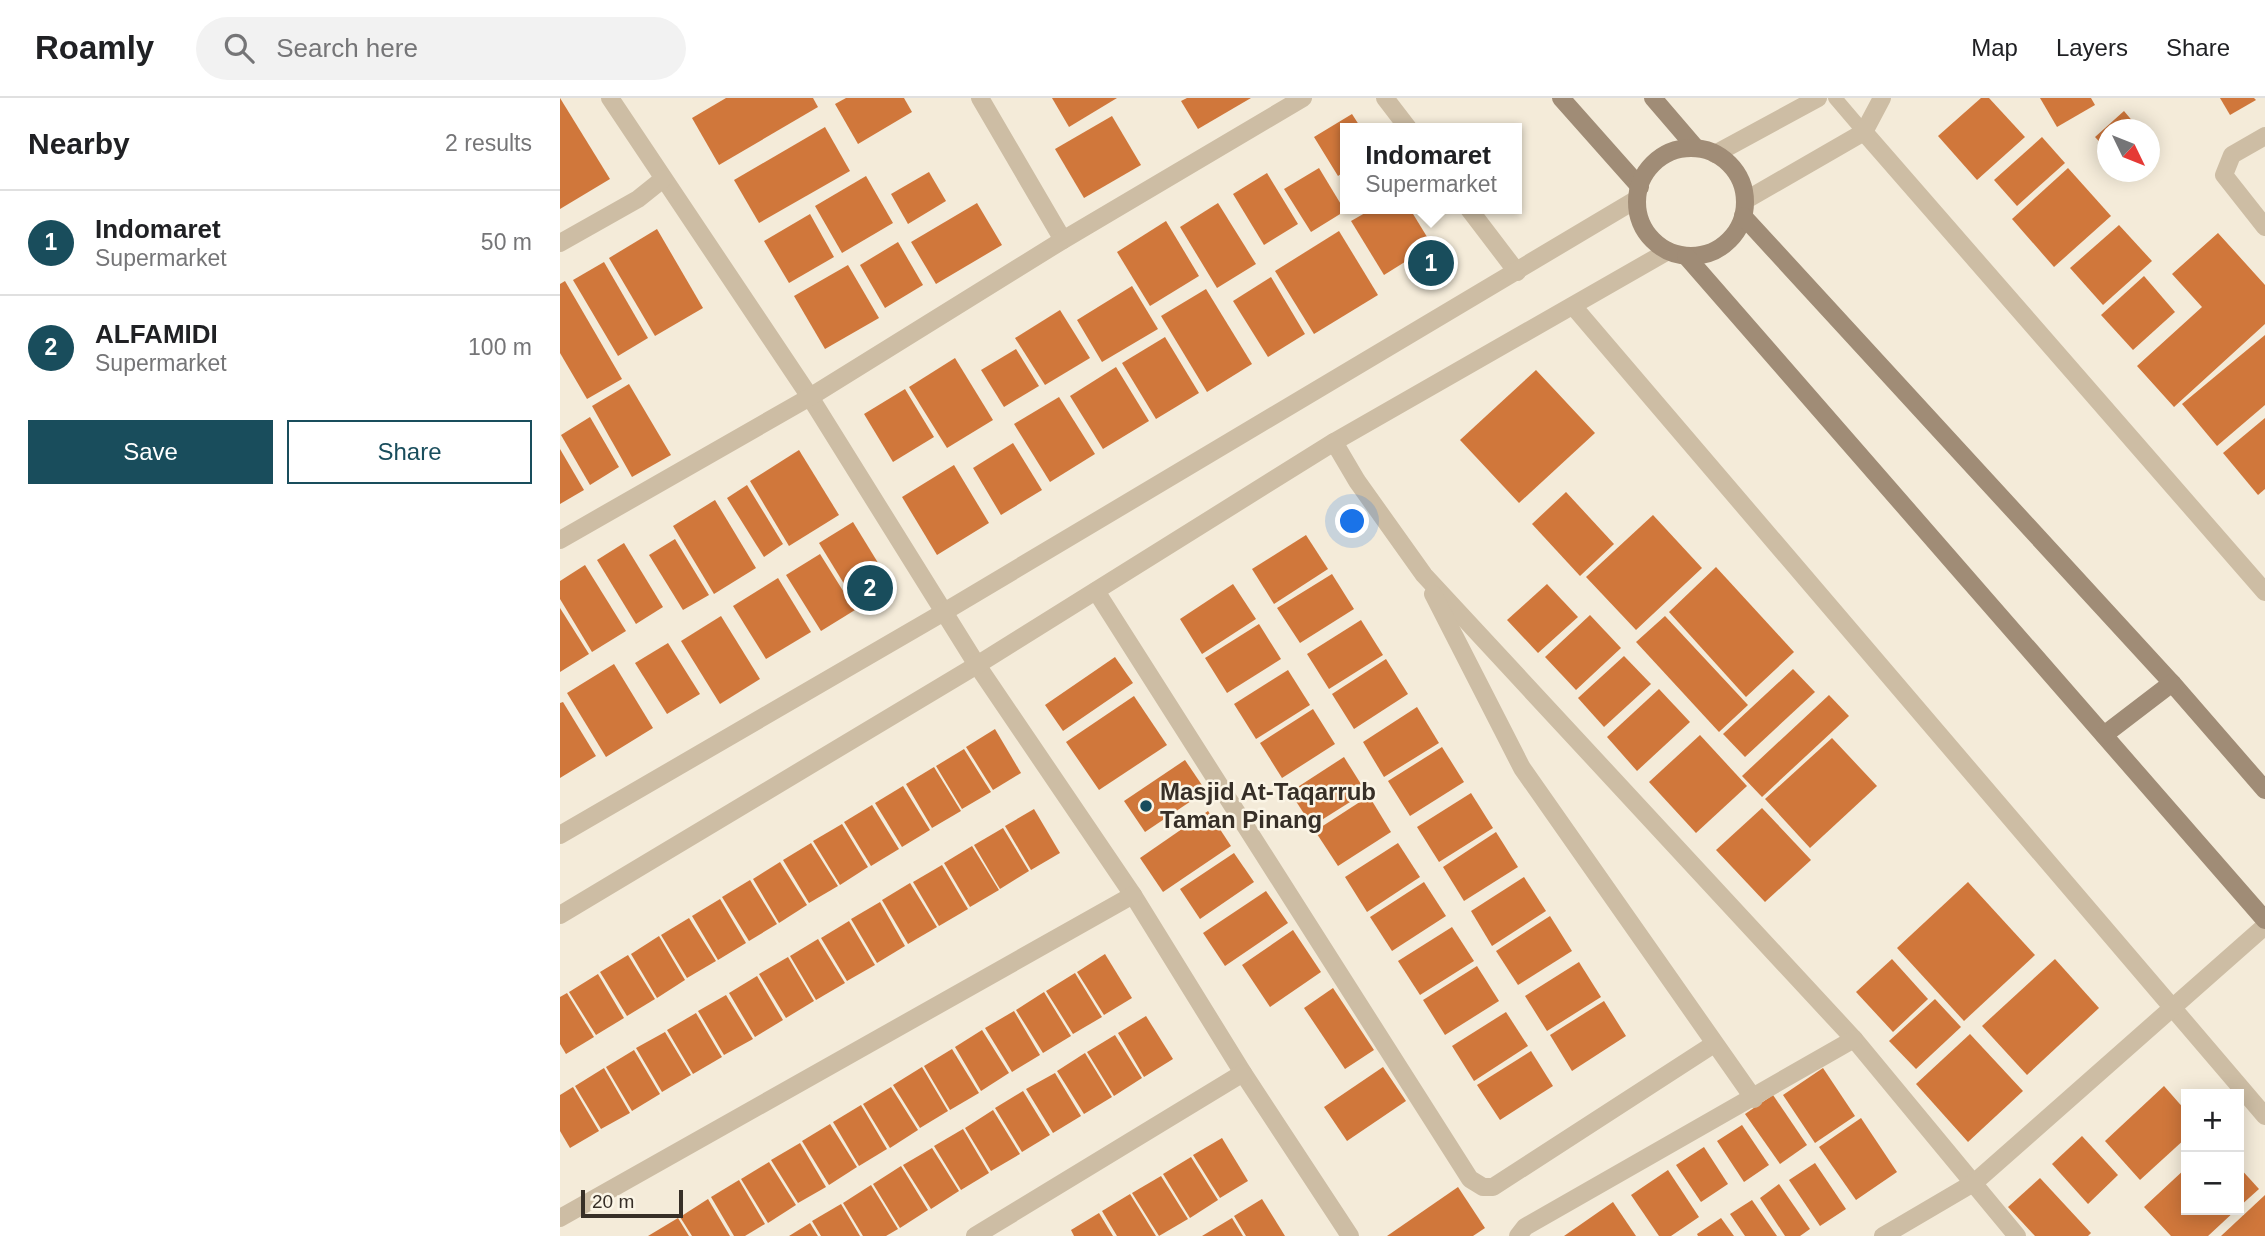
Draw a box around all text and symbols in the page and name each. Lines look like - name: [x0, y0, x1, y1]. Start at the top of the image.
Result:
- search box: [196, 17, 686, 80]
- text: Roamly: [35, 29, 154, 66]
- icon: search: [220, 29, 258, 67]
- text: Search here: [276, 33, 418, 63]
- text: Map: [1971, 34, 2018, 61]
- text: Layers: [2056, 34, 2128, 61]
- text: Share: [2166, 34, 2230, 61]
- north arrow: [2097, 119, 2160, 182]
- popup: [1340, 123, 1522, 214]
- text: Nearby: [28, 127, 130, 160]
- text: 2 results: [445, 130, 532, 156]
- text: Indomaret: [1365, 140, 1491, 170]
- text: Supermarket: [1365, 171, 1497, 197]
- text: Indomaret: [95, 214, 221, 244]
- text: 1: [45, 229, 57, 255]
- text: 50 m: [481, 229, 532, 255]
- pin: 1: [1408, 237, 1454, 289]
- text: Supermarket: [95, 245, 227, 271]
- text: ALFAMIDI: [95, 319, 218, 349]
- text: 2: [45, 334, 57, 360]
- text: 100 m: [468, 334, 532, 360]
- text: Supermarket: [95, 350, 227, 376]
- button: Save: [28, 420, 273, 484]
- button: Share: [287, 420, 532, 484]
- your location: [1335, 504, 1369, 538]
- pin: 2: [847, 562, 893, 614]
- place label: Masjid At-Taqarrub Taman Pinang: [1160, 778, 1376, 833]
- marker: Masjid At-Taqarrub Taman Pinang: [1138, 798, 1154, 814]
- map controls: [2181, 1089, 2244, 1215]
- button: +: [2181, 1089, 2244, 1152]
- button: −: [2181, 1152, 2244, 1215]
- scale bar: [581, 1187, 682, 1219]
- text: 20 m: [592, 1191, 634, 1212]

